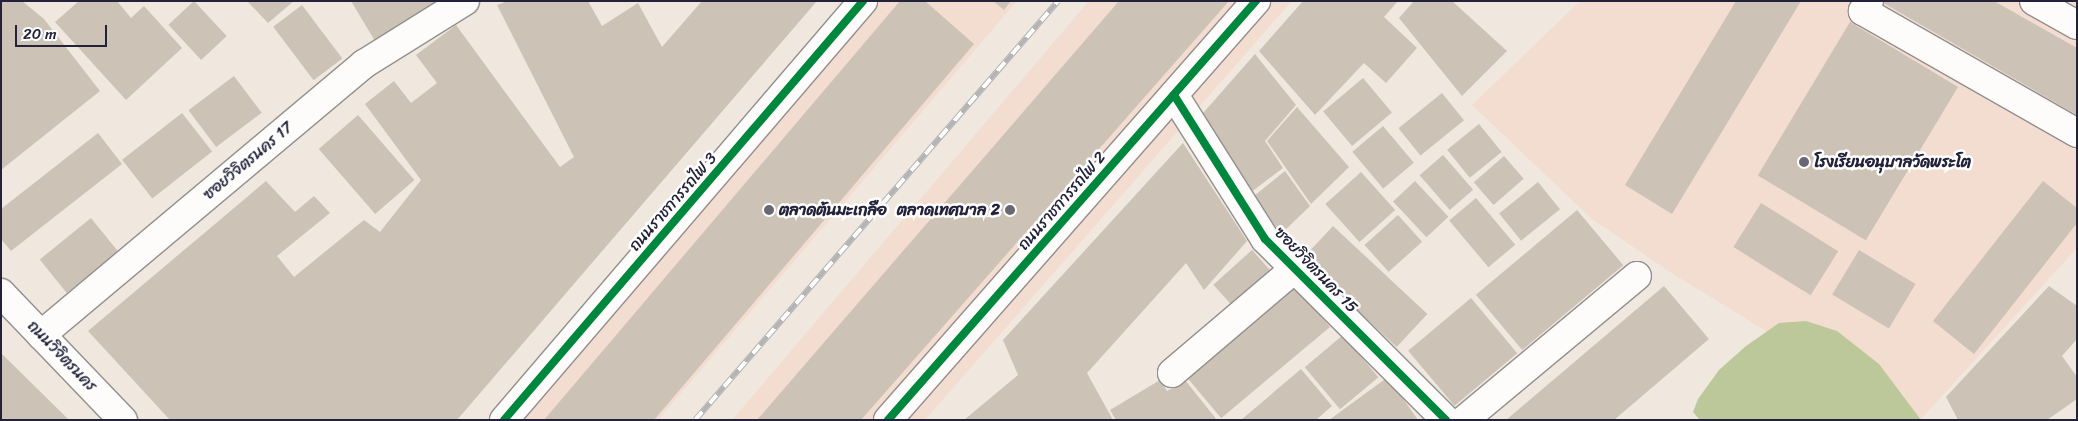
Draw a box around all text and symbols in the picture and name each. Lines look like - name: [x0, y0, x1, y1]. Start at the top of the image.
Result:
- scale bar: [18, 15, 110, 47]
- text: 20 m: [23, 21, 57, 47]
- street label: ซอยวิจิตรนคร 17: [199, 118, 297, 204]
- street label: ถนนราชการรถไฟ 2: [1014, 148, 1110, 254]
- street label: ถนนราชการรถไฟ 3: [625, 149, 721, 255]
- place label: โรงเรียนอนุบาลวัดพระโต: [1814, 152, 1971, 172]
- marker: โรงเรียนอนุบาลวัดพระโต: [1798, 156, 1810, 168]
- place label: ตลาดต้นมะเกลือ: [779, 200, 887, 220]
- place label: ตลาดเทศบาล 2: [897, 200, 1000, 220]
- marker: ตลาดต้นมะเกลือ: [763, 204, 775, 216]
- marker: ตลาดเทศบาล 2: [1004, 204, 1016, 216]
- street label: ซอยวิจิตรนคร 15: [1270, 223, 1362, 317]
- street label: ถนนวิจิตรนคร: [23, 316, 101, 396]

